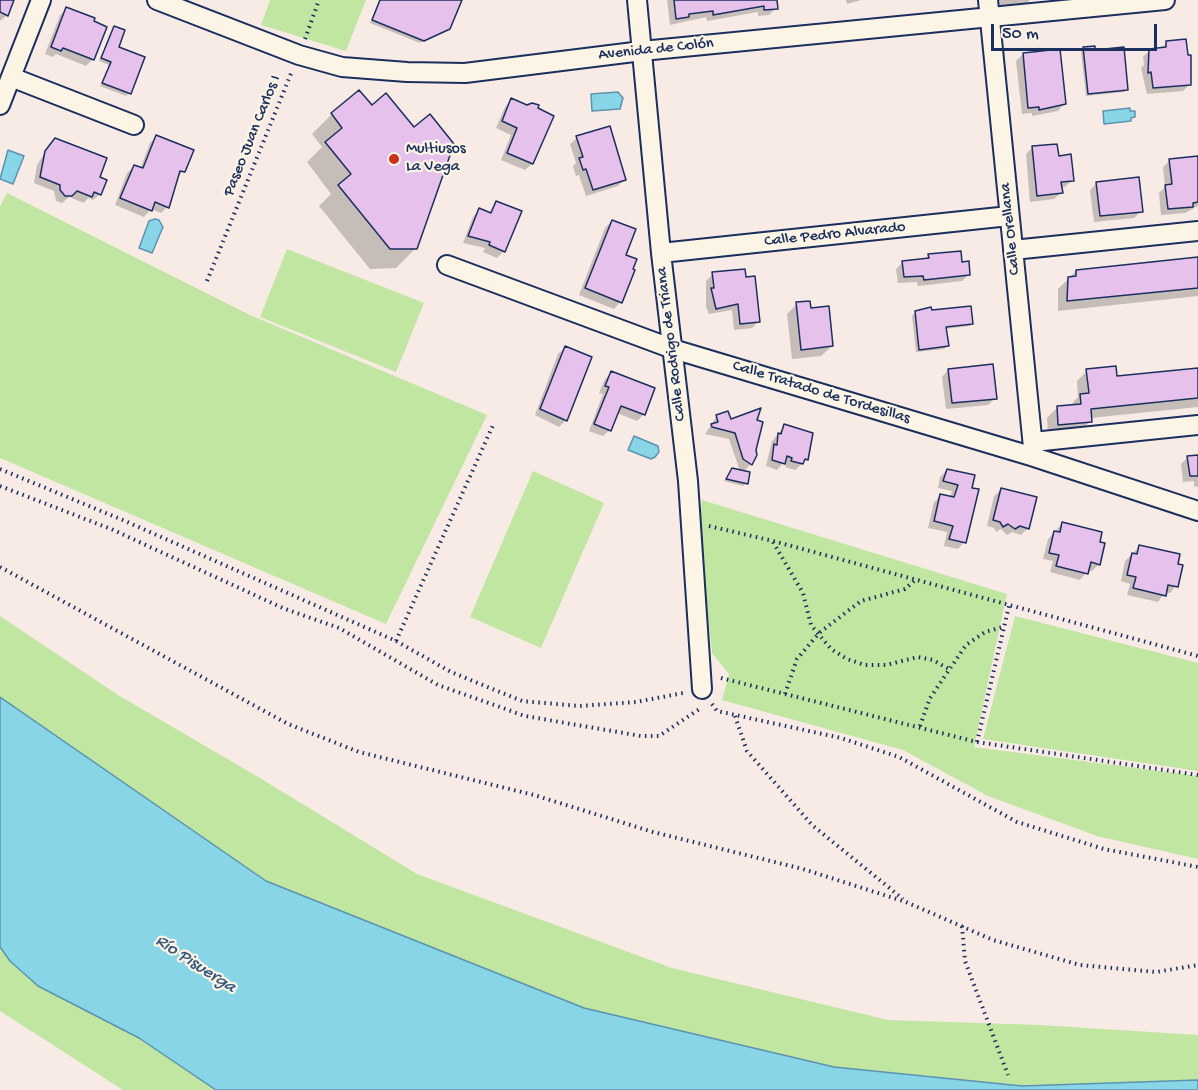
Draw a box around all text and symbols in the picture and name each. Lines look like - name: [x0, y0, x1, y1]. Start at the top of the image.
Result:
- scale bar: [994, 12, 1160, 50]
- text: 50 m: [1002, 24, 1039, 45]
- street label: Avenida de Colón: [597, 34, 715, 66]
- street label: Paseo Juan Carlos I: [220, 73, 286, 199]
- place label: Multiusos La Vega: [406, 140, 466, 178]
- marker: Multiusos La Vega: [387, 152, 401, 166]
- street label: Calle Orellana: [997, 182, 1025, 276]
- street label: Calle Pedro Alvarado: [763, 218, 907, 252]
- street label: Calle Rodrigo de Triana: [653, 266, 691, 422]
- street label: Calle Tratado de Tordesillas: [730, 357, 912, 429]
- water label: Río Pisuerga: [151, 931, 239, 999]

